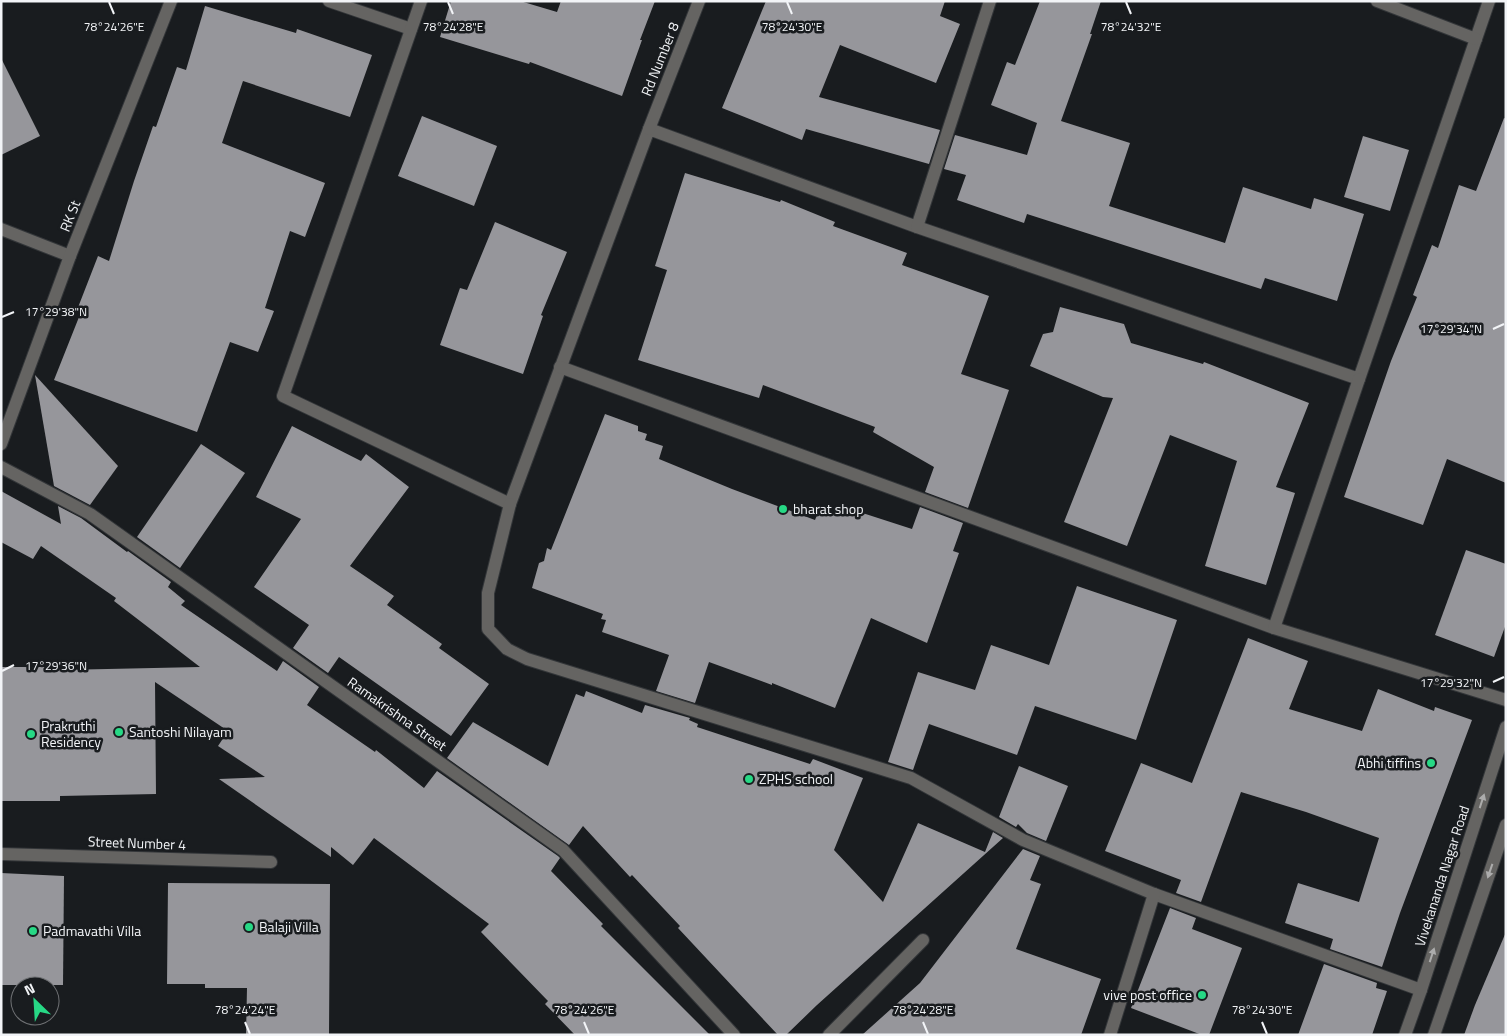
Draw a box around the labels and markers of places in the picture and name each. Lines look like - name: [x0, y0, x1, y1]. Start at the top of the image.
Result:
- place label: bharat shop: [793, 498, 864, 519]
- marker: bharat shop: [777, 503, 789, 515]
- place label: Prakruthi Residency: [41, 715, 101, 752]
- place label: Santoshi Nilayam: [129, 721, 232, 742]
- marker: Santoshi Nilayam: [113, 726, 125, 738]
- marker: Prakruthi Residency: [25, 728, 37, 740]
- place label: Abhi tiffins: [1357, 752, 1421, 773]
- marker: Abhi tiffins: [1425, 757, 1437, 769]
- place label: ZPHS school: [759, 768, 833, 789]
- marker: ZPHS school: [743, 773, 755, 785]
- place label: Balaji Villa: [259, 916, 319, 937]
- place label: Padmavathi Villa: [43, 920, 141, 941]
- marker: Balaji Villa: [243, 921, 255, 933]
- marker: Padmavathi Villa: [27, 925, 39, 937]
- place label: vive post office: [1103, 984, 1192, 1005]
- marker: vive post office: [1196, 989, 1208, 1001]

